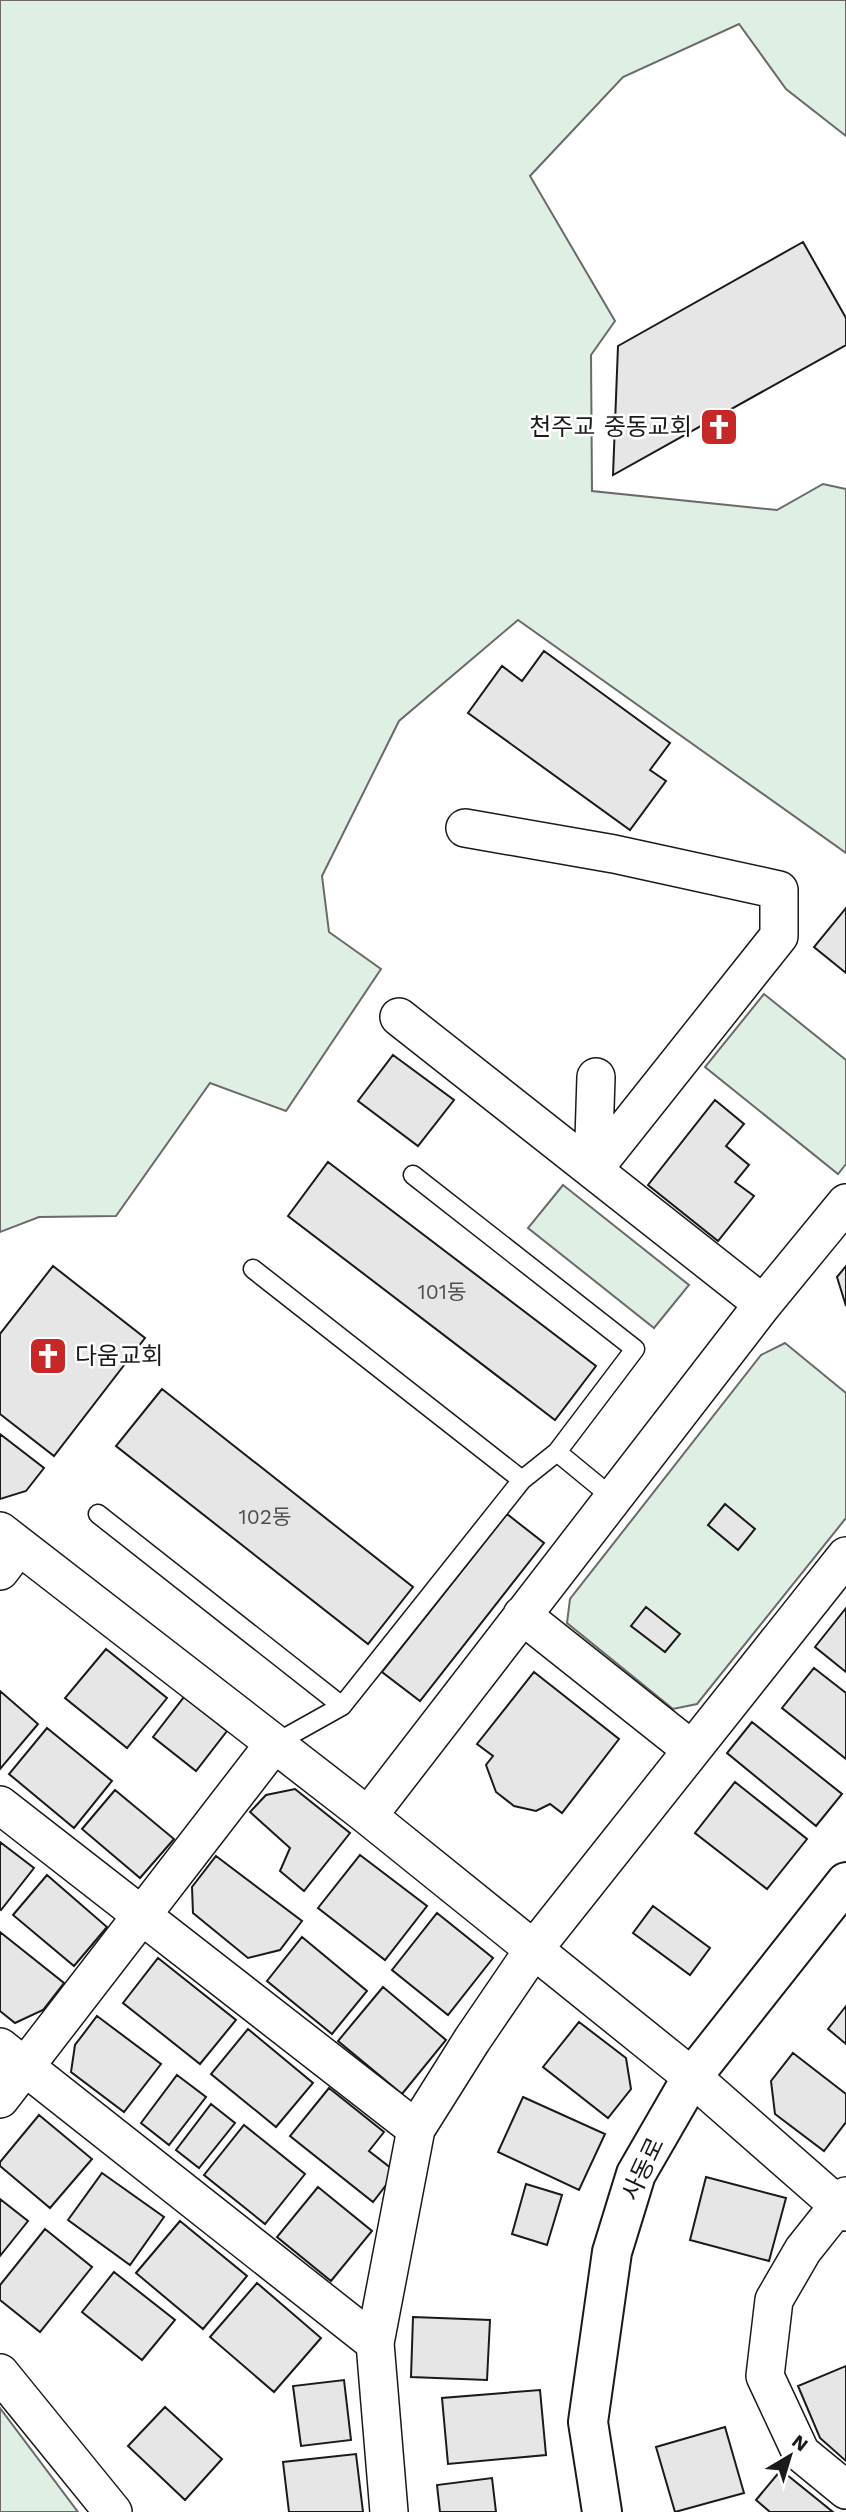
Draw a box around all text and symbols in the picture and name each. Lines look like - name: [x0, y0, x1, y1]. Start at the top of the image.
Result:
- church icon: 천주교 중동교회: [698, 406, 740, 448]
- place label: 천주교 중동교회: [529, 413, 692, 441]
- house number: 101동: [418, 1279, 466, 1304]
- church icon: 다움교회: [27, 1335, 69, 1377]
- place label: 다움교회: [75, 1342, 163, 1370]
- house number: 102동: [239, 1504, 291, 1529]
- street label: 사동로: [616, 2133, 670, 2205]
- north arrow: [755, 2421, 825, 2491]
- text: N: [788, 2430, 813, 2456]

